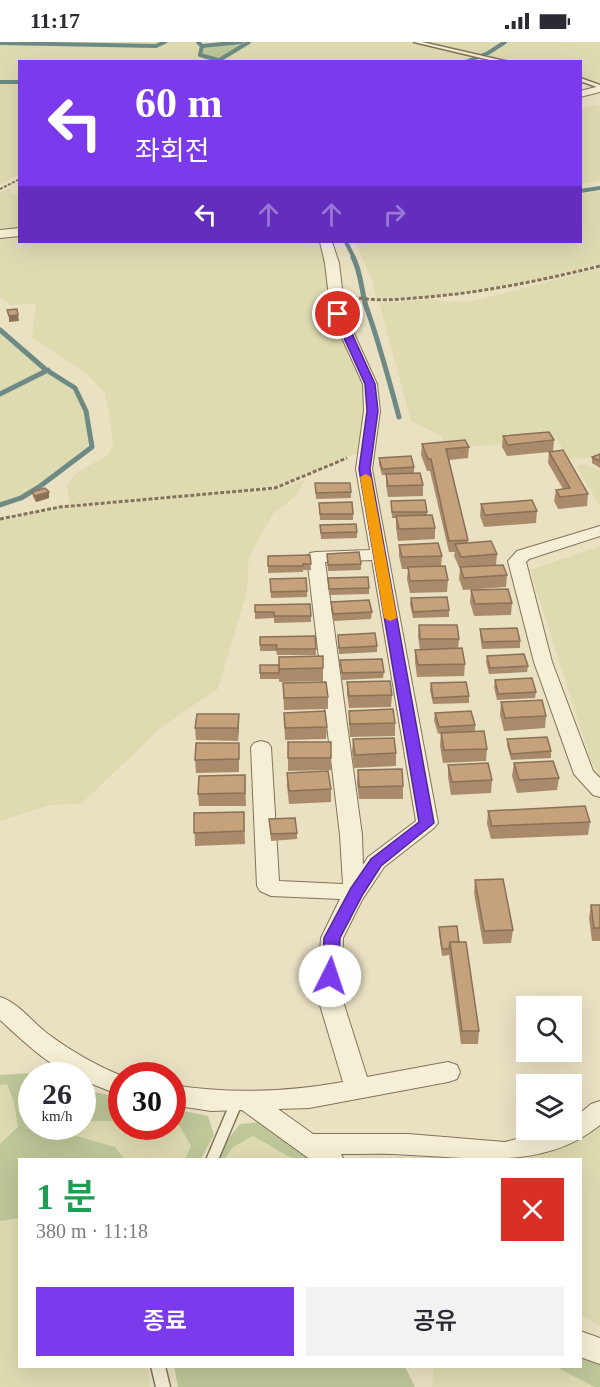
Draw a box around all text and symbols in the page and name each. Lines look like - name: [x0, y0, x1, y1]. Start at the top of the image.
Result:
- text: 11:17: [30, 8, 80, 33]
- text: 60 m: [135, 80, 223, 126]
- icon: left: [36, 84, 114, 162]
- text: 좌회전: [135, 136, 210, 166]
- icon: left: [189, 198, 222, 231]
- icon: ahead: [252, 198, 285, 231]
- icon: ahead: [315, 198, 348, 231]
- icon: right: [378, 198, 411, 231]
- pin: [312, 288, 363, 339]
- icon: arrive: [321, 297, 354, 330]
- position arrow: [298, 944, 362, 1008]
- map controls: [516, 996, 582, 1140]
- button: search: [516, 996, 582, 1062]
- speed limit sign: 30: [108, 1062, 186, 1140]
- button: layers: [516, 1074, 582, 1140]
- text: 26: [42, 1077, 72, 1110]
- text: km/h: [42, 1108, 72, 1124]
- text: 1 분: [36, 1177, 96, 1217]
- button: close: [501, 1178, 564, 1241]
- text: 380 m · 11:18: [36, 1220, 148, 1242]
- button: 종료: [36, 1287, 294, 1356]
- button: 공유: [306, 1287, 564, 1356]

